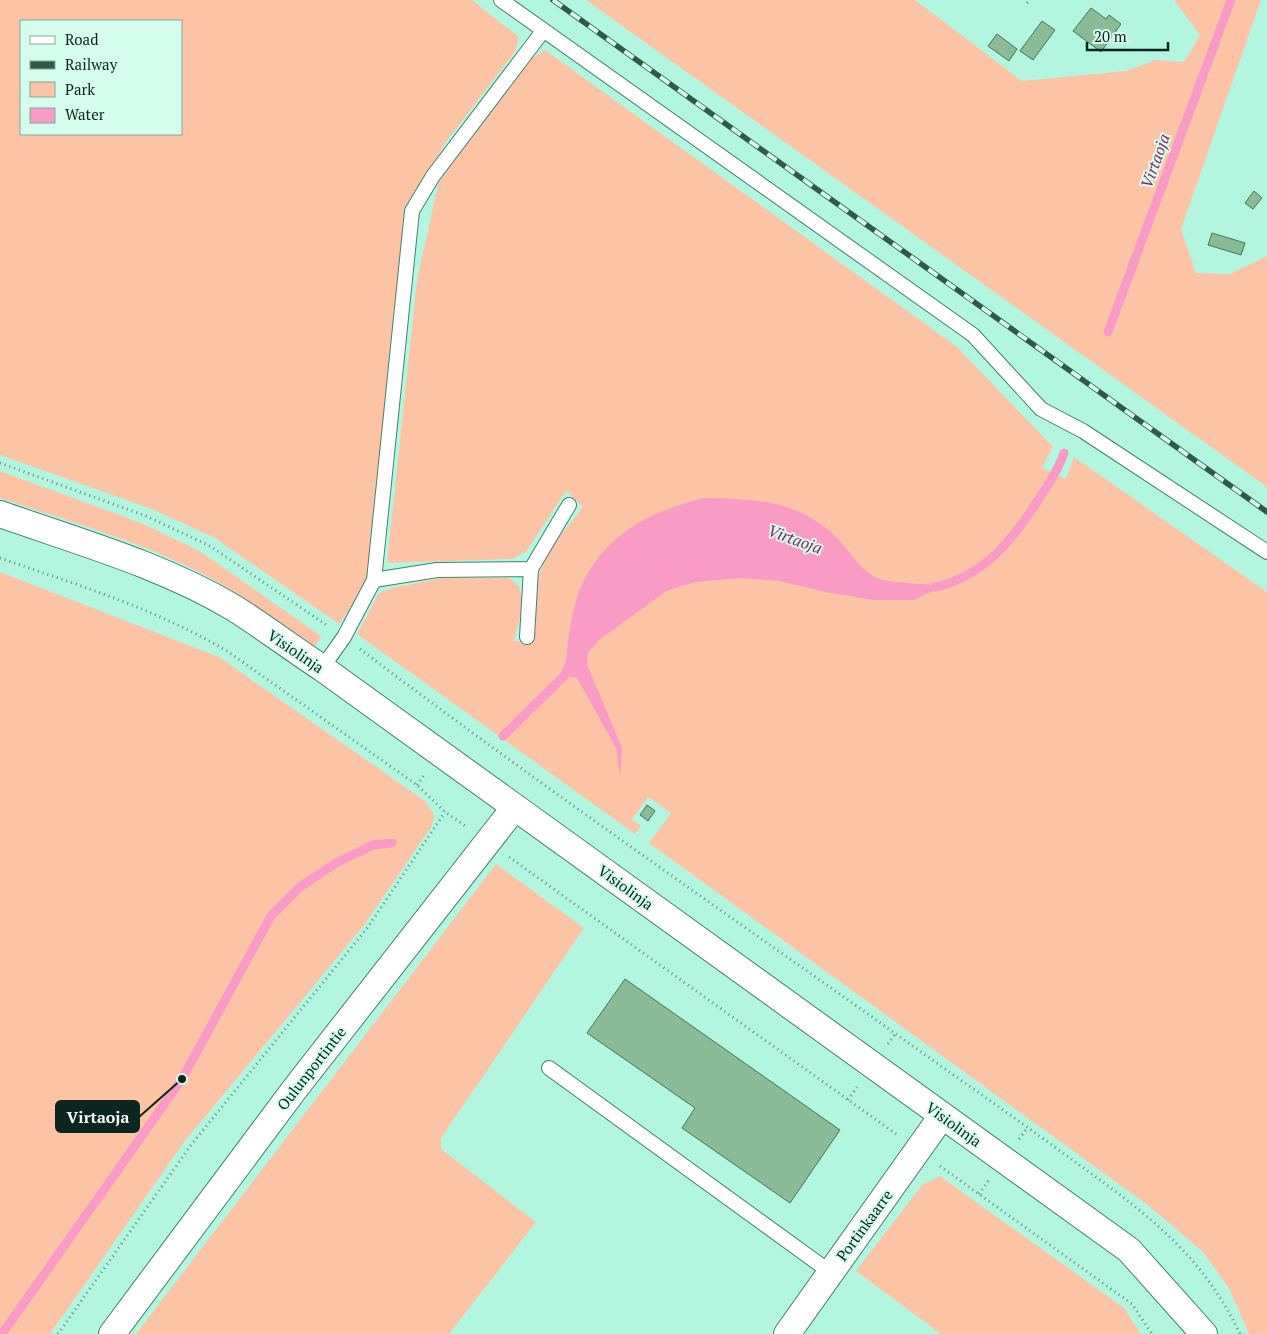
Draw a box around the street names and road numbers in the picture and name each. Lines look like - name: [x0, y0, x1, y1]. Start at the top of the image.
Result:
- street label: Visiolinja: [264, 625, 328, 677]
- street label: Visiolinja: [594, 860, 658, 914]
- street label: Oulunportintie: [272, 1022, 350, 1114]
- street label: Visiolinja: [922, 1097, 986, 1151]
- street label: Portinkaarre: [831, 1185, 897, 1265]

